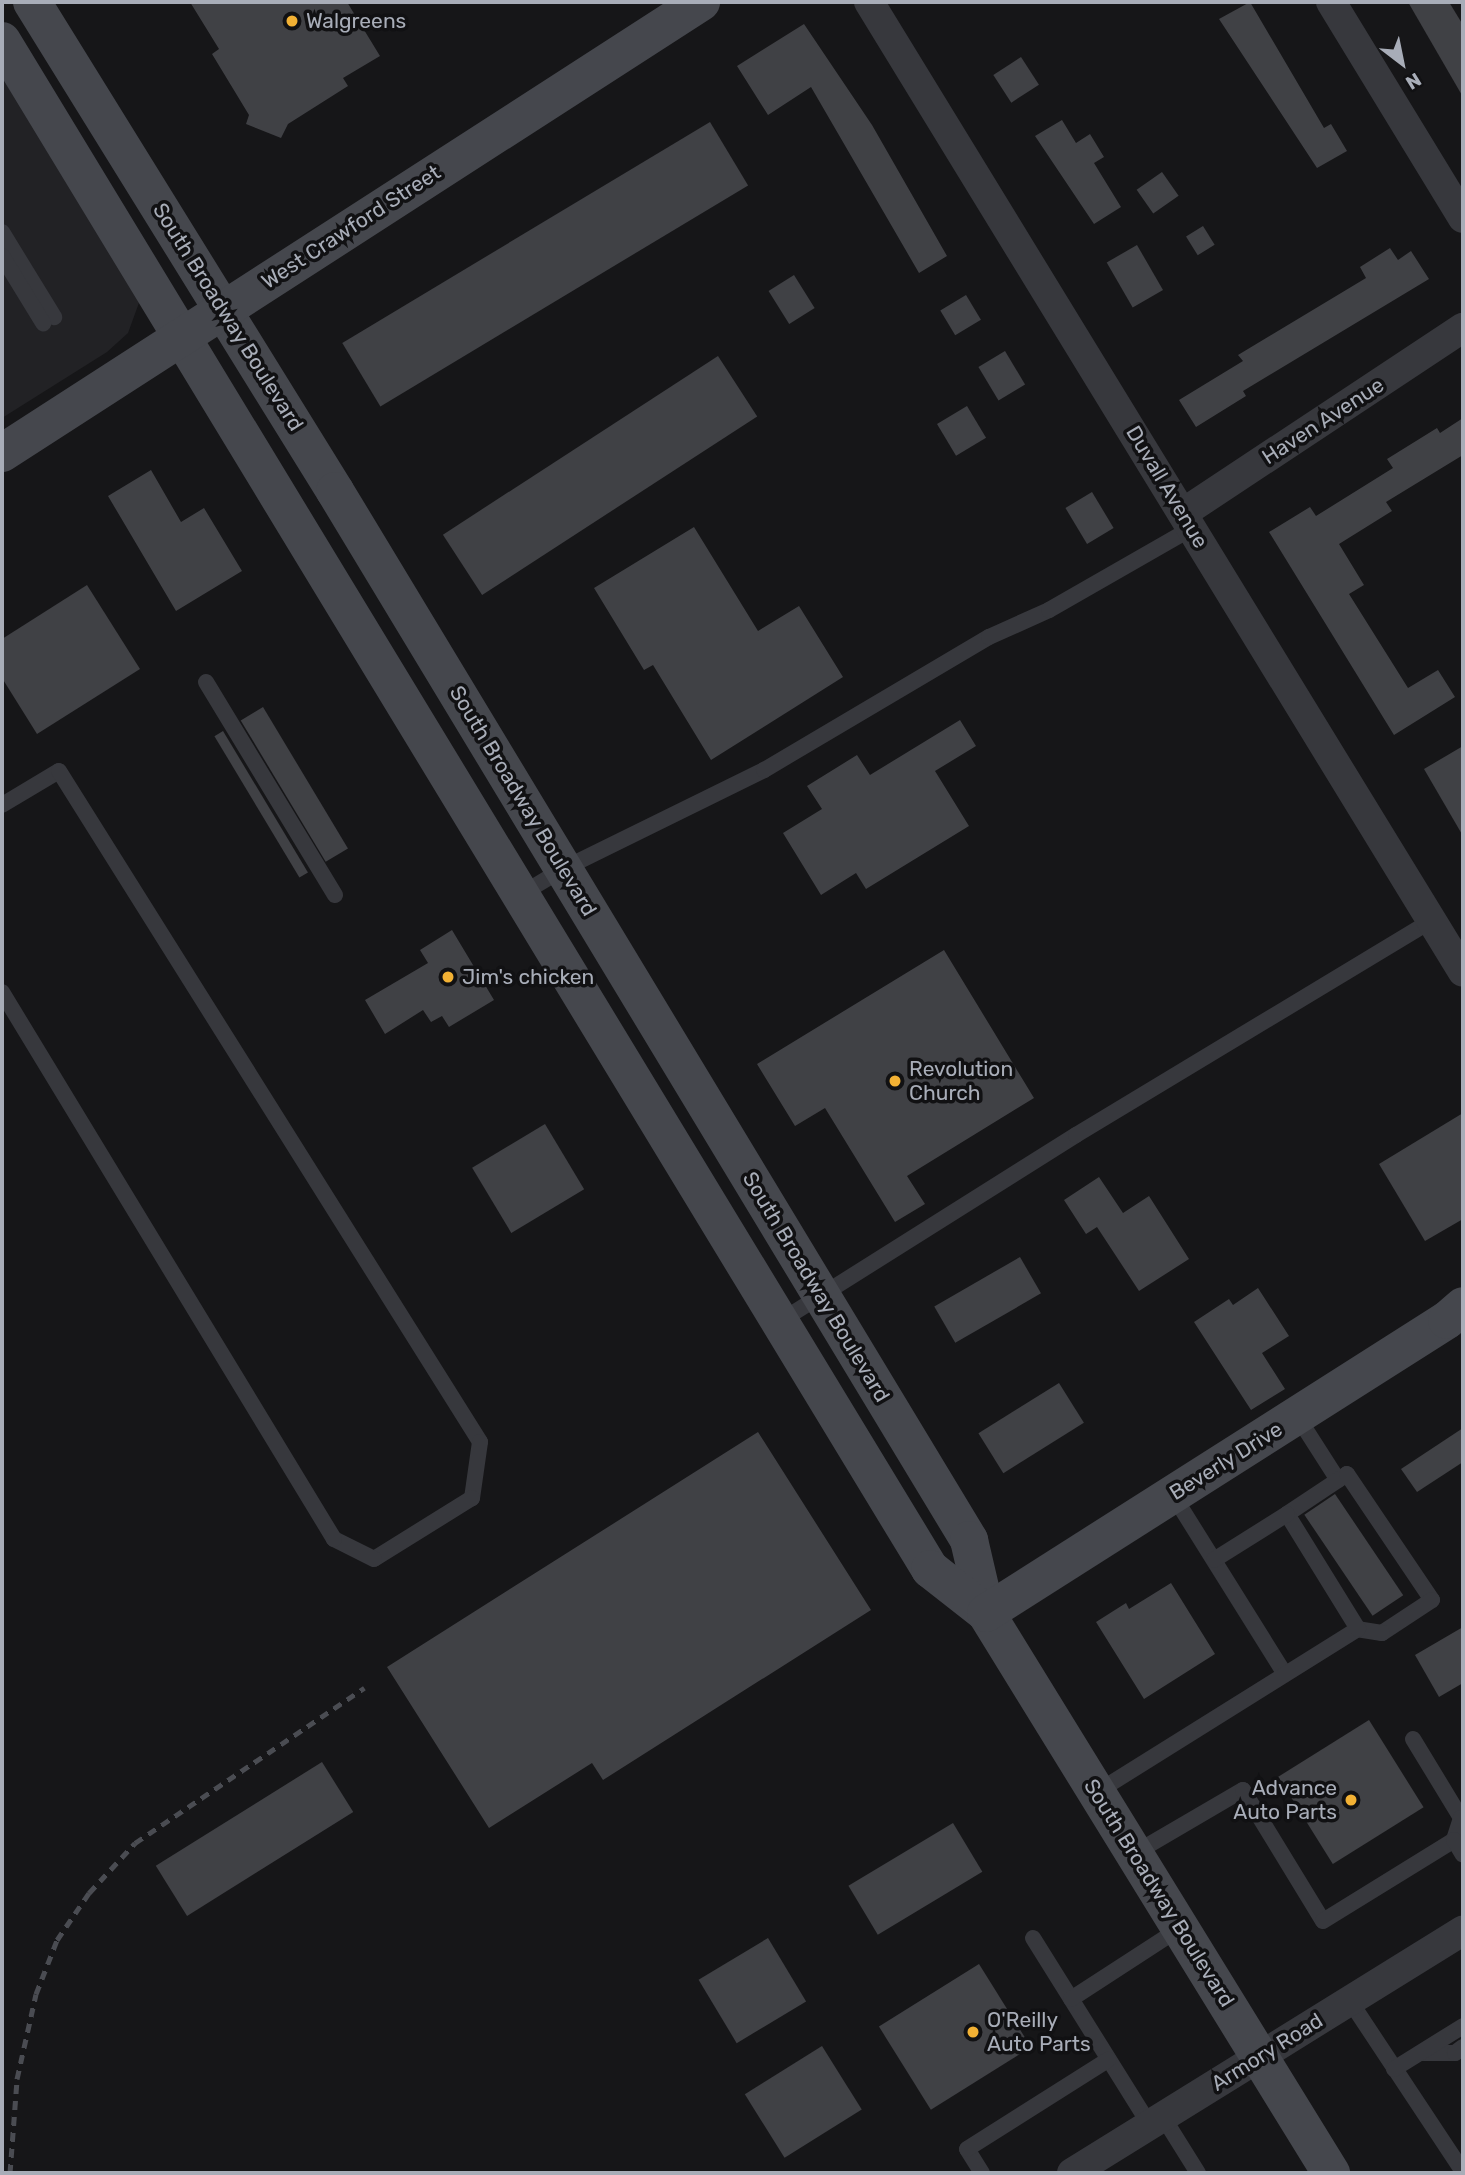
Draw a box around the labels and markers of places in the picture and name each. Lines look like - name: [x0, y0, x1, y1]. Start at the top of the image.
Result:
- place label: Walgreens: [306, 8, 406, 34]
- marker: Walgreens: [284, 13, 300, 29]
- place label: Jim's chicken: [462, 964, 594, 990]
- marker: Jim's chicken: [440, 969, 456, 985]
- place label: Revolution Church: [909, 1056, 1013, 1106]
- marker: Revolution Church: [887, 1073, 903, 1089]
- place label: Advance Auto Parts: [1233, 1775, 1337, 1825]
- marker: Advance Auto Parts: [1343, 1792, 1359, 1808]
- place label: O'Reilly Auto Parts: [987, 2007, 1091, 2057]
- marker: O'Reilly Auto Parts: [965, 2024, 981, 2040]

